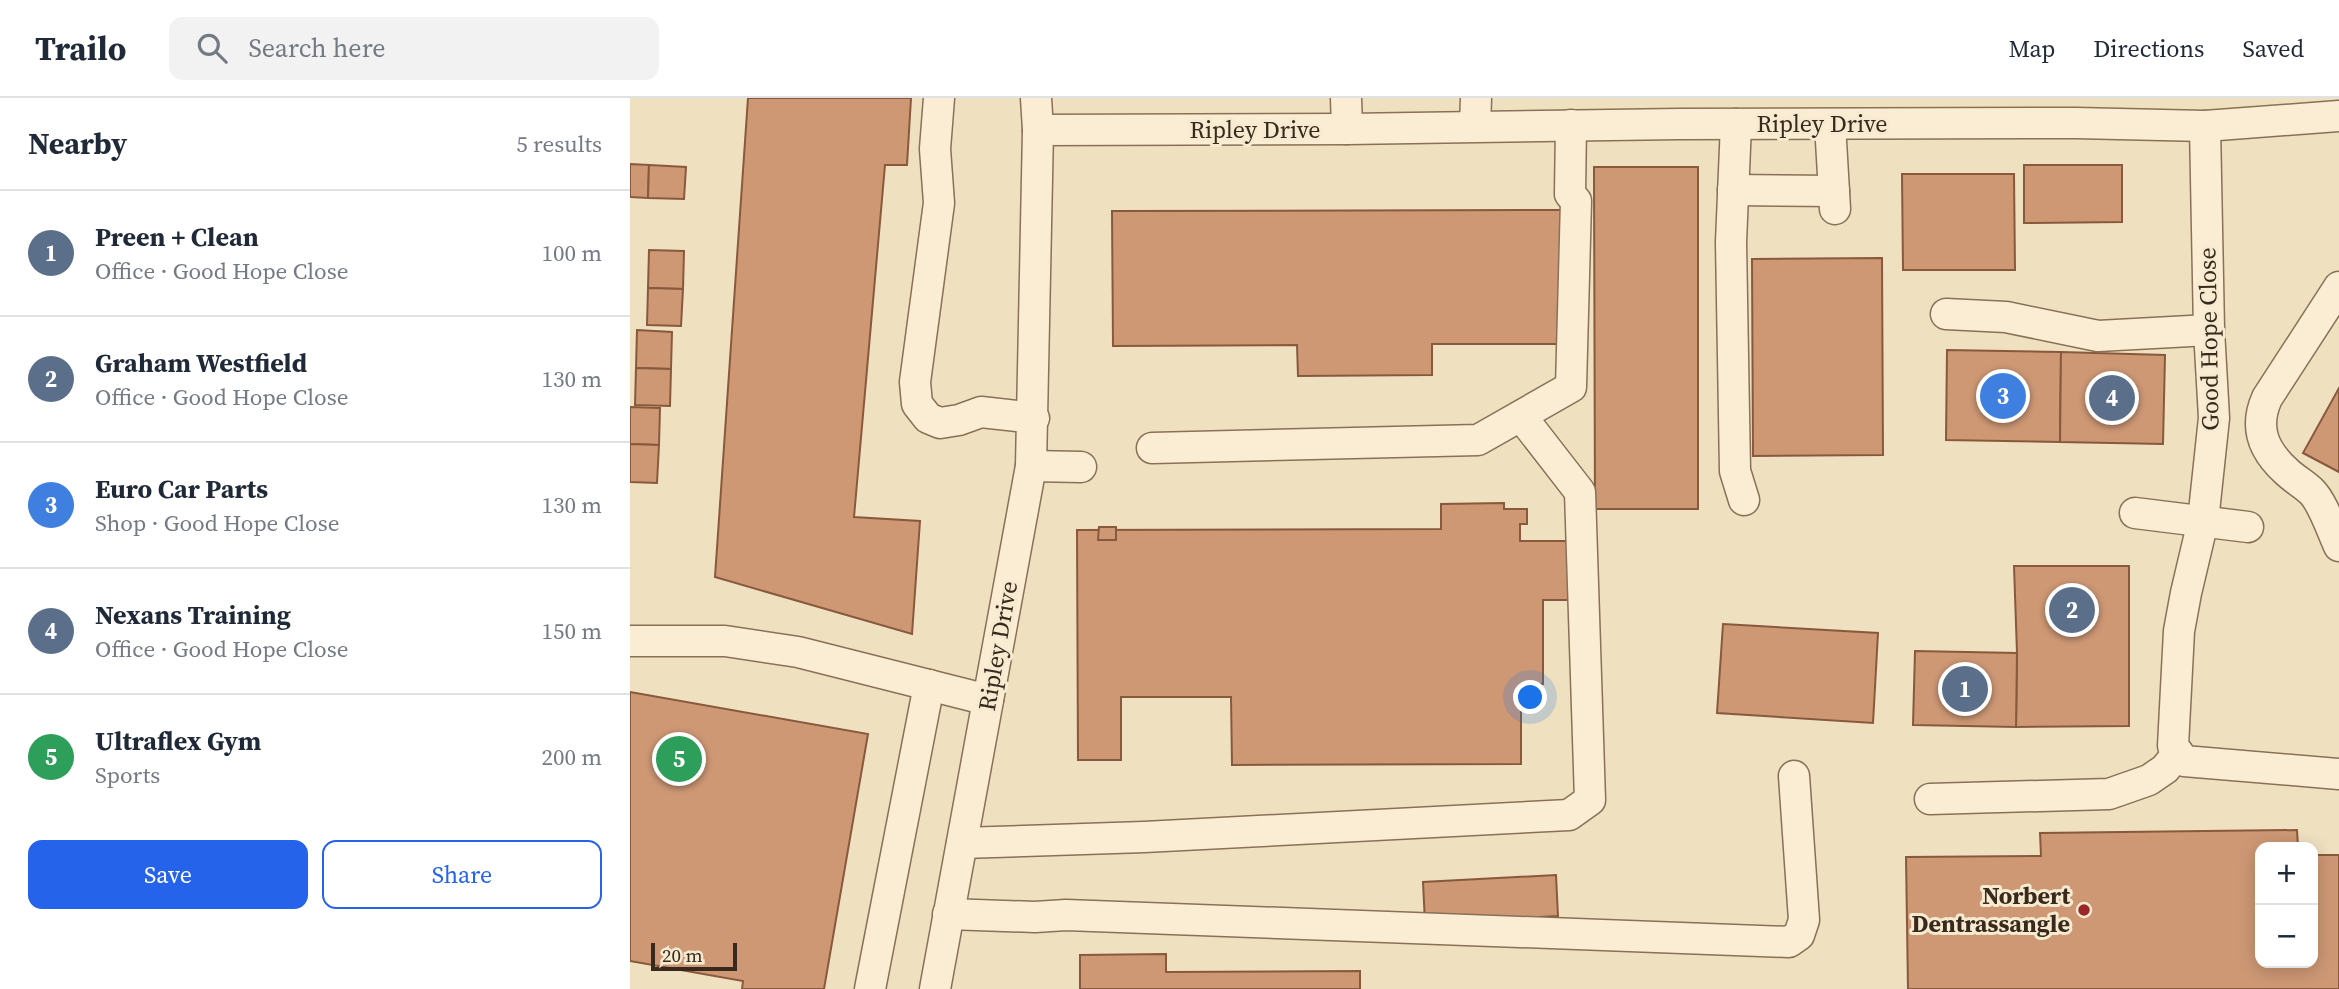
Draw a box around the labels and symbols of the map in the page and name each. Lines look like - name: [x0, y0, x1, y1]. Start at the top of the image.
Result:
- street label: Ripley Drive: [1756, 107, 1888, 140]
- street label: Ripley Drive: [1189, 113, 1321, 146]
- street label: Good Hope Close: [2190, 247, 2227, 431]
- pin: 3: [1980, 370, 2026, 422]
- pin: 4: [2089, 372, 2135, 424]
- street label: Ripley Drive: [970, 578, 1025, 713]
- pin: 2: [2049, 584, 2095, 636]
- pin: 1: [1942, 663, 1988, 715]
- your location: [1513, 680, 1547, 714]
- pin: 5: [656, 733, 702, 785]
- place label: Norbert Dentrassangle: [1912, 879, 2070, 940]
- marker: Norbert Dentrassangle: [2076, 902, 2092, 918]
- scale bar: [651, 940, 737, 972]

